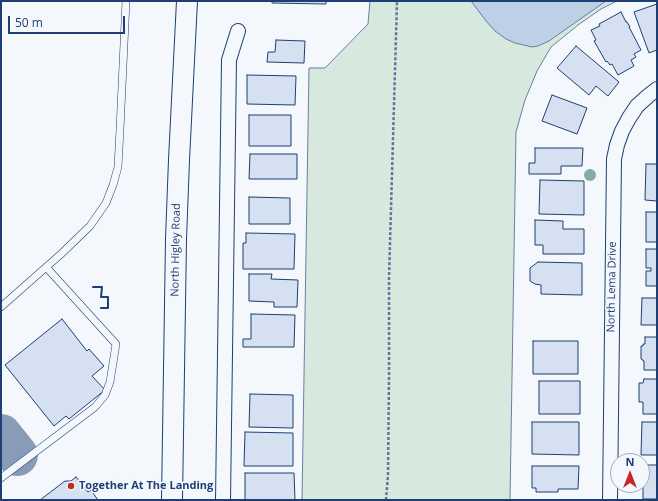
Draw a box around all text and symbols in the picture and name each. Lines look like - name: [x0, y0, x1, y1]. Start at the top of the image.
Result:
- scale bar: [10, 8, 127, 34]
- text: 50 m: [15, 14, 43, 31]
- street label: North Higley Road: [169, 203, 183, 297]
- street label: North Lema Drive: [605, 241, 619, 333]
- north arrow: [610, 453, 650, 493]
- text: N: [626, 454, 634, 469]
- place label: Together At The Landing: [79, 479, 213, 493]
- marker: Together At The Landing: [66, 481, 76, 491]

